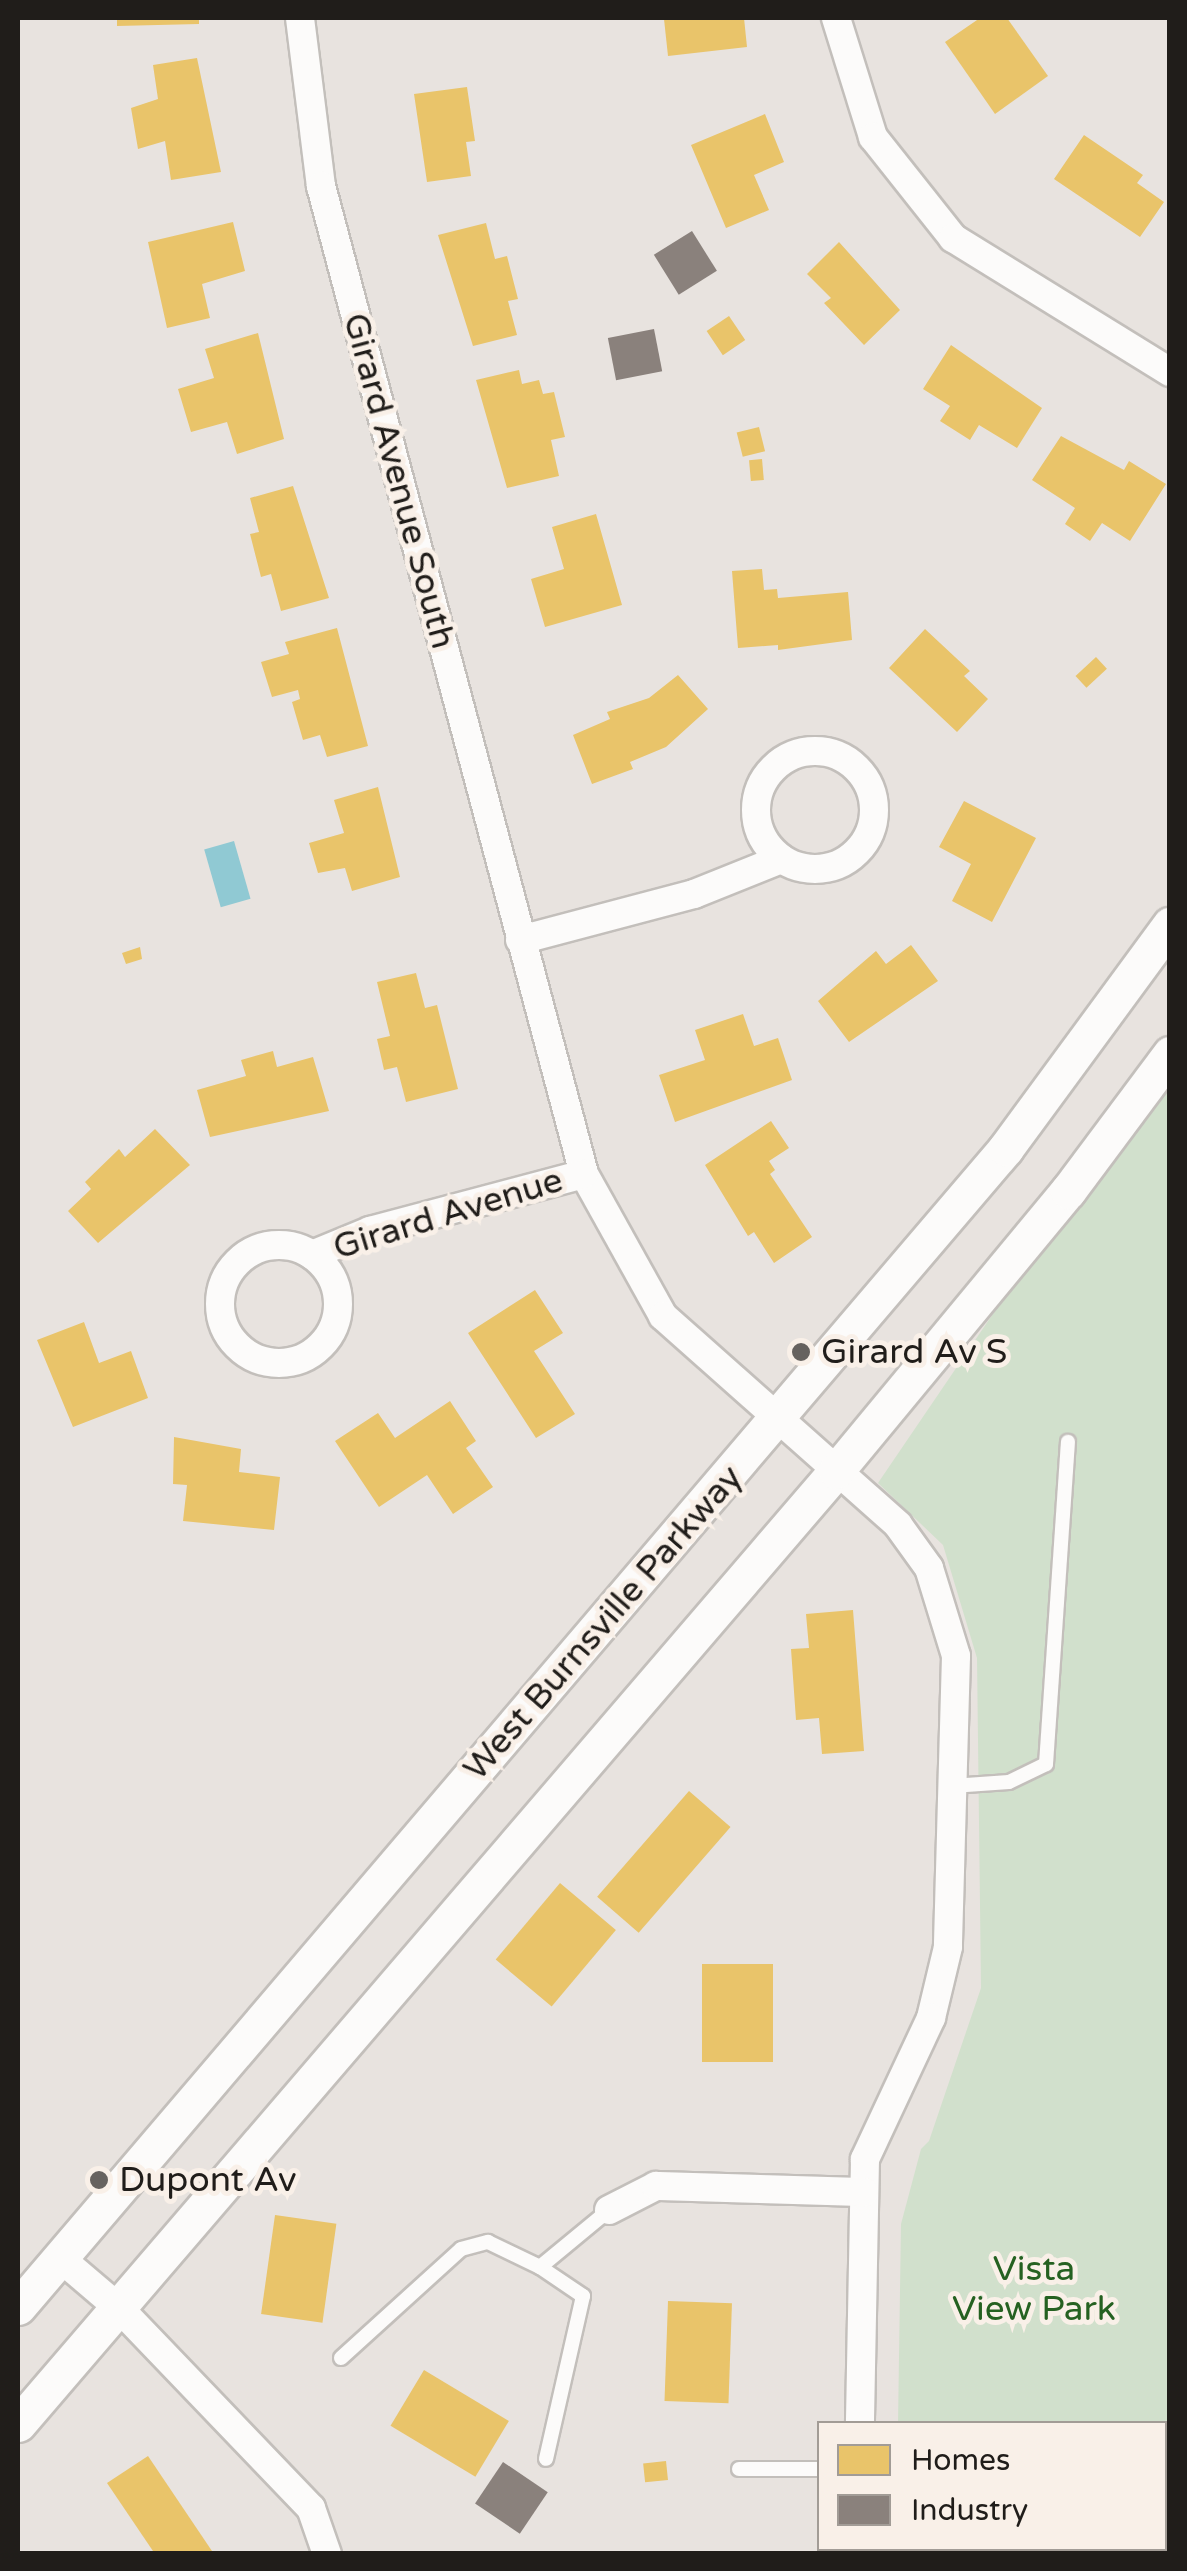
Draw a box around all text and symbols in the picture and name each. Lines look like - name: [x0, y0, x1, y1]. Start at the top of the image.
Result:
- street label: Girard Avenue South: [334, 309, 464, 653]
- street label: Girard Avenue: [328, 1159, 568, 1269]
- place label: Girard Av S: [821, 1331, 1007, 1373]
- marker: Girard Av S: [790, 1341, 812, 1363]
- street label: West Burnsville Parkway: [455, 1457, 751, 1789]
- place label: Dupont Av: [119, 2159, 296, 2201]
- marker: Dupont Av: [88, 2169, 110, 2191]
- park label: Vista View Park: [952, 2248, 1116, 2330]
- legend: [817, 2421, 1167, 2551]
- text: Homes: [911, 2442, 1010, 2479]
- text: Industry: [911, 2492, 1028, 2529]

